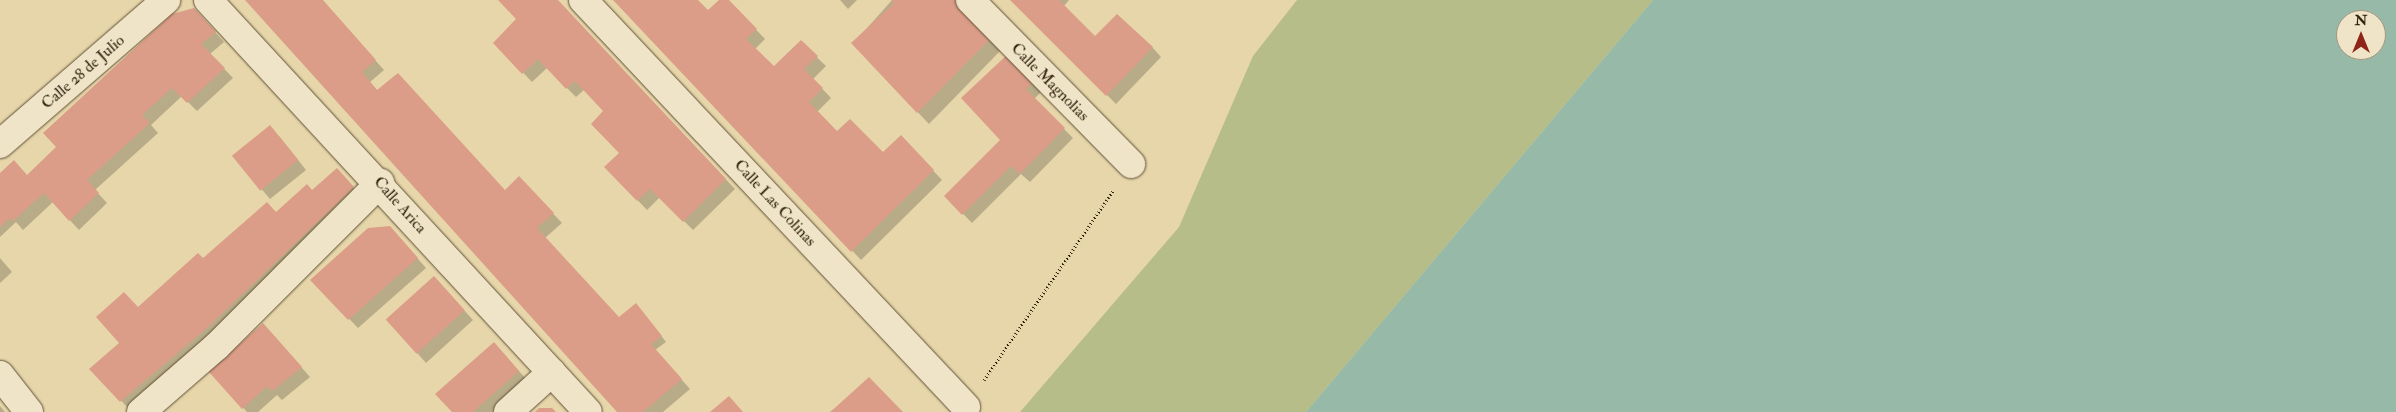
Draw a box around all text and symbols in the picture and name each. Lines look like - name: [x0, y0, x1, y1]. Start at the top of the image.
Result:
- north arrow: [2336, 10, 2386, 60]
- text: N: [2355, 12, 2367, 29]
- street label: Calle 28 de Julio: [38, 31, 128, 113]
- street label: Calle Magnolias: [1007, 39, 1093, 125]
- street label: Calle Las Colinas: [730, 156, 820, 250]
- street label: Calle Arica: [370, 173, 430, 237]

